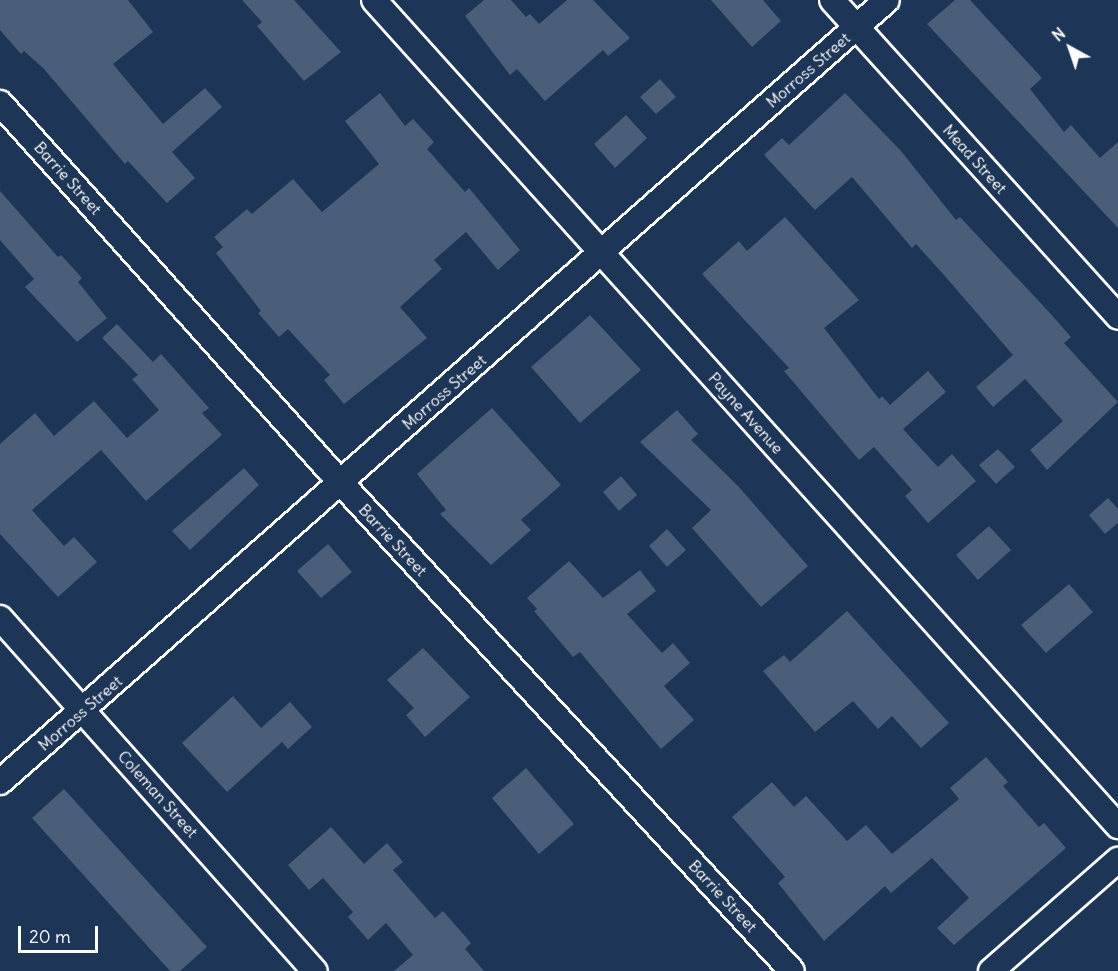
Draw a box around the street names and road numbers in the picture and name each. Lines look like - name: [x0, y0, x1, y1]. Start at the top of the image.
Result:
- street label: Morross Street: [762, 28, 854, 112]
- street label: Mead Street: [939, 120, 1011, 198]
- street label: Barrie Street: [30, 138, 106, 218]
- street label: Morross Street: [398, 350, 490, 434]
- street label: Payne Avenue: [705, 368, 787, 458]
- street label: Barrie Street: [355, 500, 431, 580]
- street label: Morross Street: [34, 671, 126, 755]
- street label: Coleman Street: [114, 747, 202, 841]
- street label: Barrie Street: [685, 856, 761, 936]

